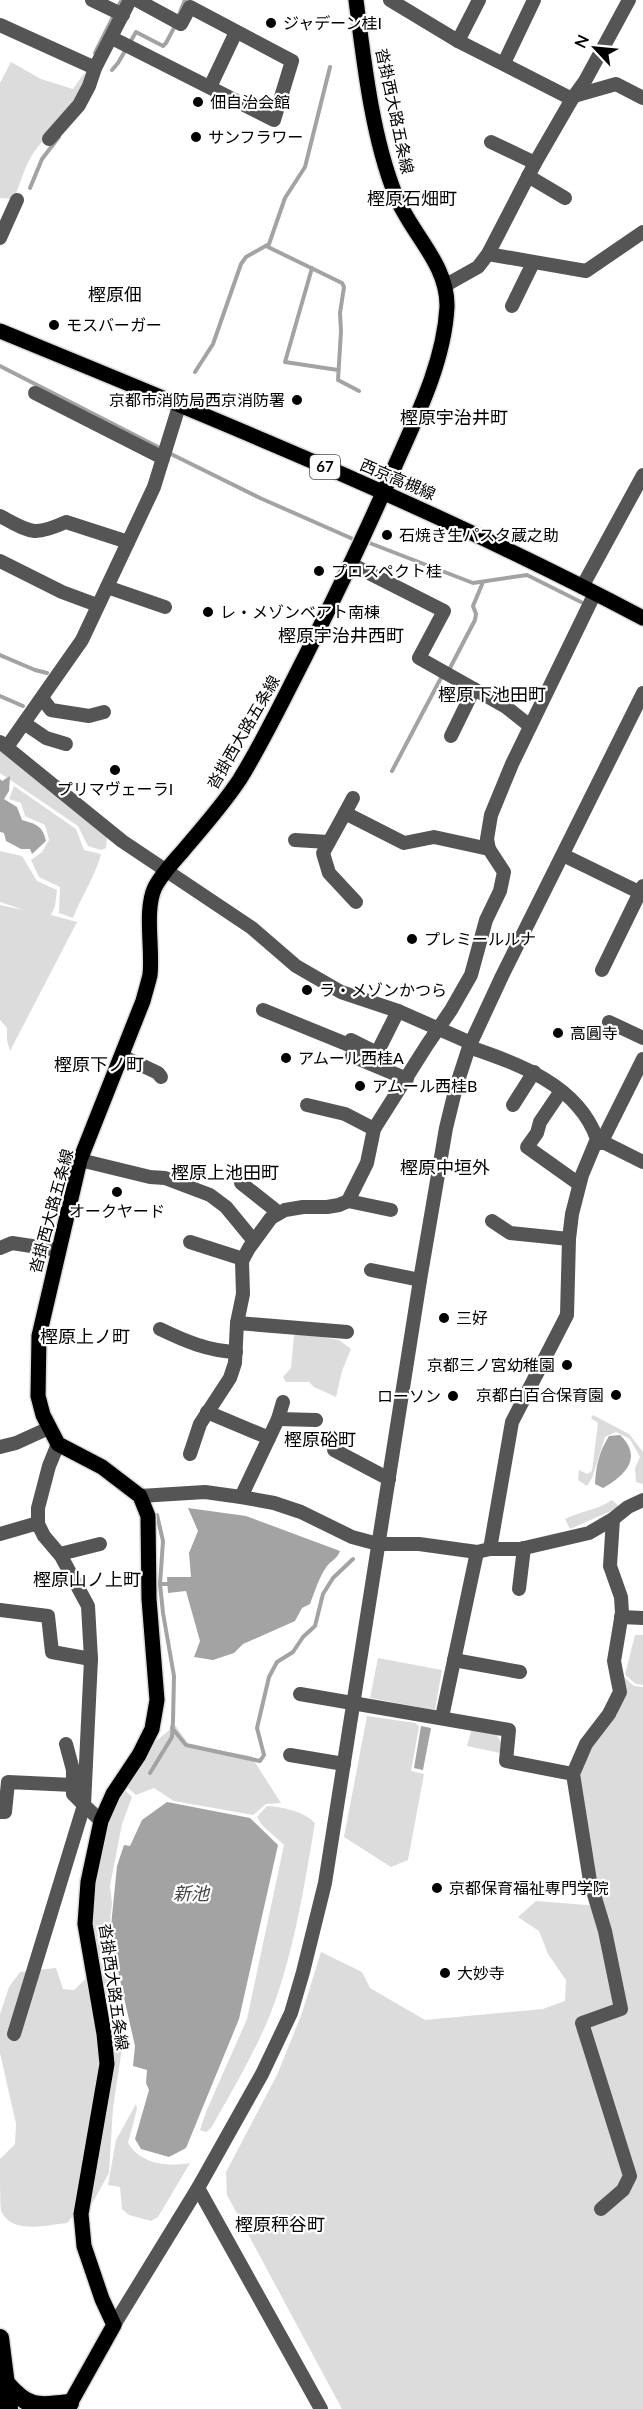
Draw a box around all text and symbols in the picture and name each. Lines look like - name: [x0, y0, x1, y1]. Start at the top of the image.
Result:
- place label: ジャデーン桂I: [283, 13, 382, 32]
- marker: ジャデーン桂I: [264, 16, 278, 30]
- north arrow: [565, 18, 625, 78]
- text: N: [570, 32, 592, 51]
- street label: 沓掛西大路五条線: [373, 46, 418, 175]
- place label: 佃自治会館: [210, 92, 290, 111]
- marker: 佃自治会館: [191, 95, 205, 109]
- place label: サンフラワー: [208, 127, 304, 146]
- marker: サンフラワー: [189, 130, 203, 144]
- district label: 樫原石畑町: [367, 187, 457, 209]
- district label: 樫原佃: [88, 283, 142, 305]
- place label: モスバーガー: [66, 315, 162, 334]
- marker: モスバーガー: [47, 318, 61, 332]
- place label: 京都市消防局西京消防署: [109, 390, 285, 409]
- marker: 京都市消防局西京消防署: [290, 393, 304, 407]
- district label: 樫原宇治井町: [400, 406, 508, 428]
- street label: 西京高槻線: [358, 454, 439, 503]
- road number: 67: [310, 455, 340, 479]
- place label: 石焼き生パスタ蔵之助: [399, 525, 559, 544]
- marker: 石焼き生パスタ蔵之助: [380, 528, 394, 542]
- place label: プロスペクト桂: [331, 561, 442, 580]
- marker: プロスペクト桂: [312, 564, 326, 578]
- place label: レ・メゾンベアト南棟: [220, 602, 380, 621]
- marker: レ・メゾンベアト南棟: [201, 605, 215, 619]
- district label: 樫原宇治井西町: [278, 624, 404, 646]
- street label: 沓掛西大路五条線: [202, 672, 283, 792]
- district label: 樫原下池田町: [438, 683, 546, 705]
- marker: プリマヴェーラI: [108, 763, 122, 777]
- place label: プリマヴェーラI: [57, 779, 173, 798]
- place label: プレミールルナ: [424, 929, 536, 948]
- marker: プレミールルナ: [405, 932, 419, 946]
- place label: ラ・メゾンかつら: [319, 980, 447, 999]
- marker: ラ・メゾンかつら: [300, 983, 314, 997]
- place label: 高圓寺: [570, 1023, 618, 1042]
- marker: 高圓寺: [551, 1026, 565, 1040]
- place label: アムール西桂A: [298, 1048, 404, 1067]
- marker: アムール西桂A: [279, 1051, 293, 1065]
- district label: 樫原下ノ町: [54, 1053, 144, 1075]
- place label: アムール西桂B: [372, 1076, 477, 1095]
- marker: アムール西桂B: [353, 1079, 367, 1093]
- street label: 沓掛西大路五条線: [25, 1147, 76, 1275]
- district label: 樫原中垣外: [400, 1156, 490, 1178]
- district label: 樫原上池田町: [171, 1161, 279, 1183]
- marker: オークヤード: [110, 1185, 124, 1199]
- place label: オークヤード: [69, 1201, 165, 1220]
- place label: 三好: [456, 1308, 488, 1327]
- marker: 三好: [437, 1311, 451, 1325]
- district label: 樫原上ノ町: [40, 1325, 130, 1347]
- place label: 京都三ノ宮幼稚園: [427, 1355, 555, 1374]
- marker: 京都三ノ宮幼稚園: [560, 1358, 574, 1372]
- place label: 京都白百合保育園: [476, 1385, 604, 1404]
- place label: ローソン: [377, 1386, 441, 1405]
- marker: 京都白百合保育園: [609, 1388, 623, 1402]
- marker: ローソン: [446, 1389, 460, 1403]
- district label: 樫原硲町: [284, 1428, 356, 1450]
- district label: 樫原山ノ上町: [33, 1568, 141, 1590]
- place label: 京都保育福祉専門学院: [449, 1878, 609, 1897]
- marker: 京都保育福祉専門学院: [430, 1881, 444, 1895]
- water label: 新池: [173, 1882, 211, 1904]
- street label: 沓掛西大路五条線: [96, 1922, 133, 2052]
- place label: 大妙寺: [457, 1963, 505, 1982]
- marker: 大妙寺: [438, 1966, 452, 1980]
- district label: 樫原秤谷町: [235, 2213, 325, 2235]

